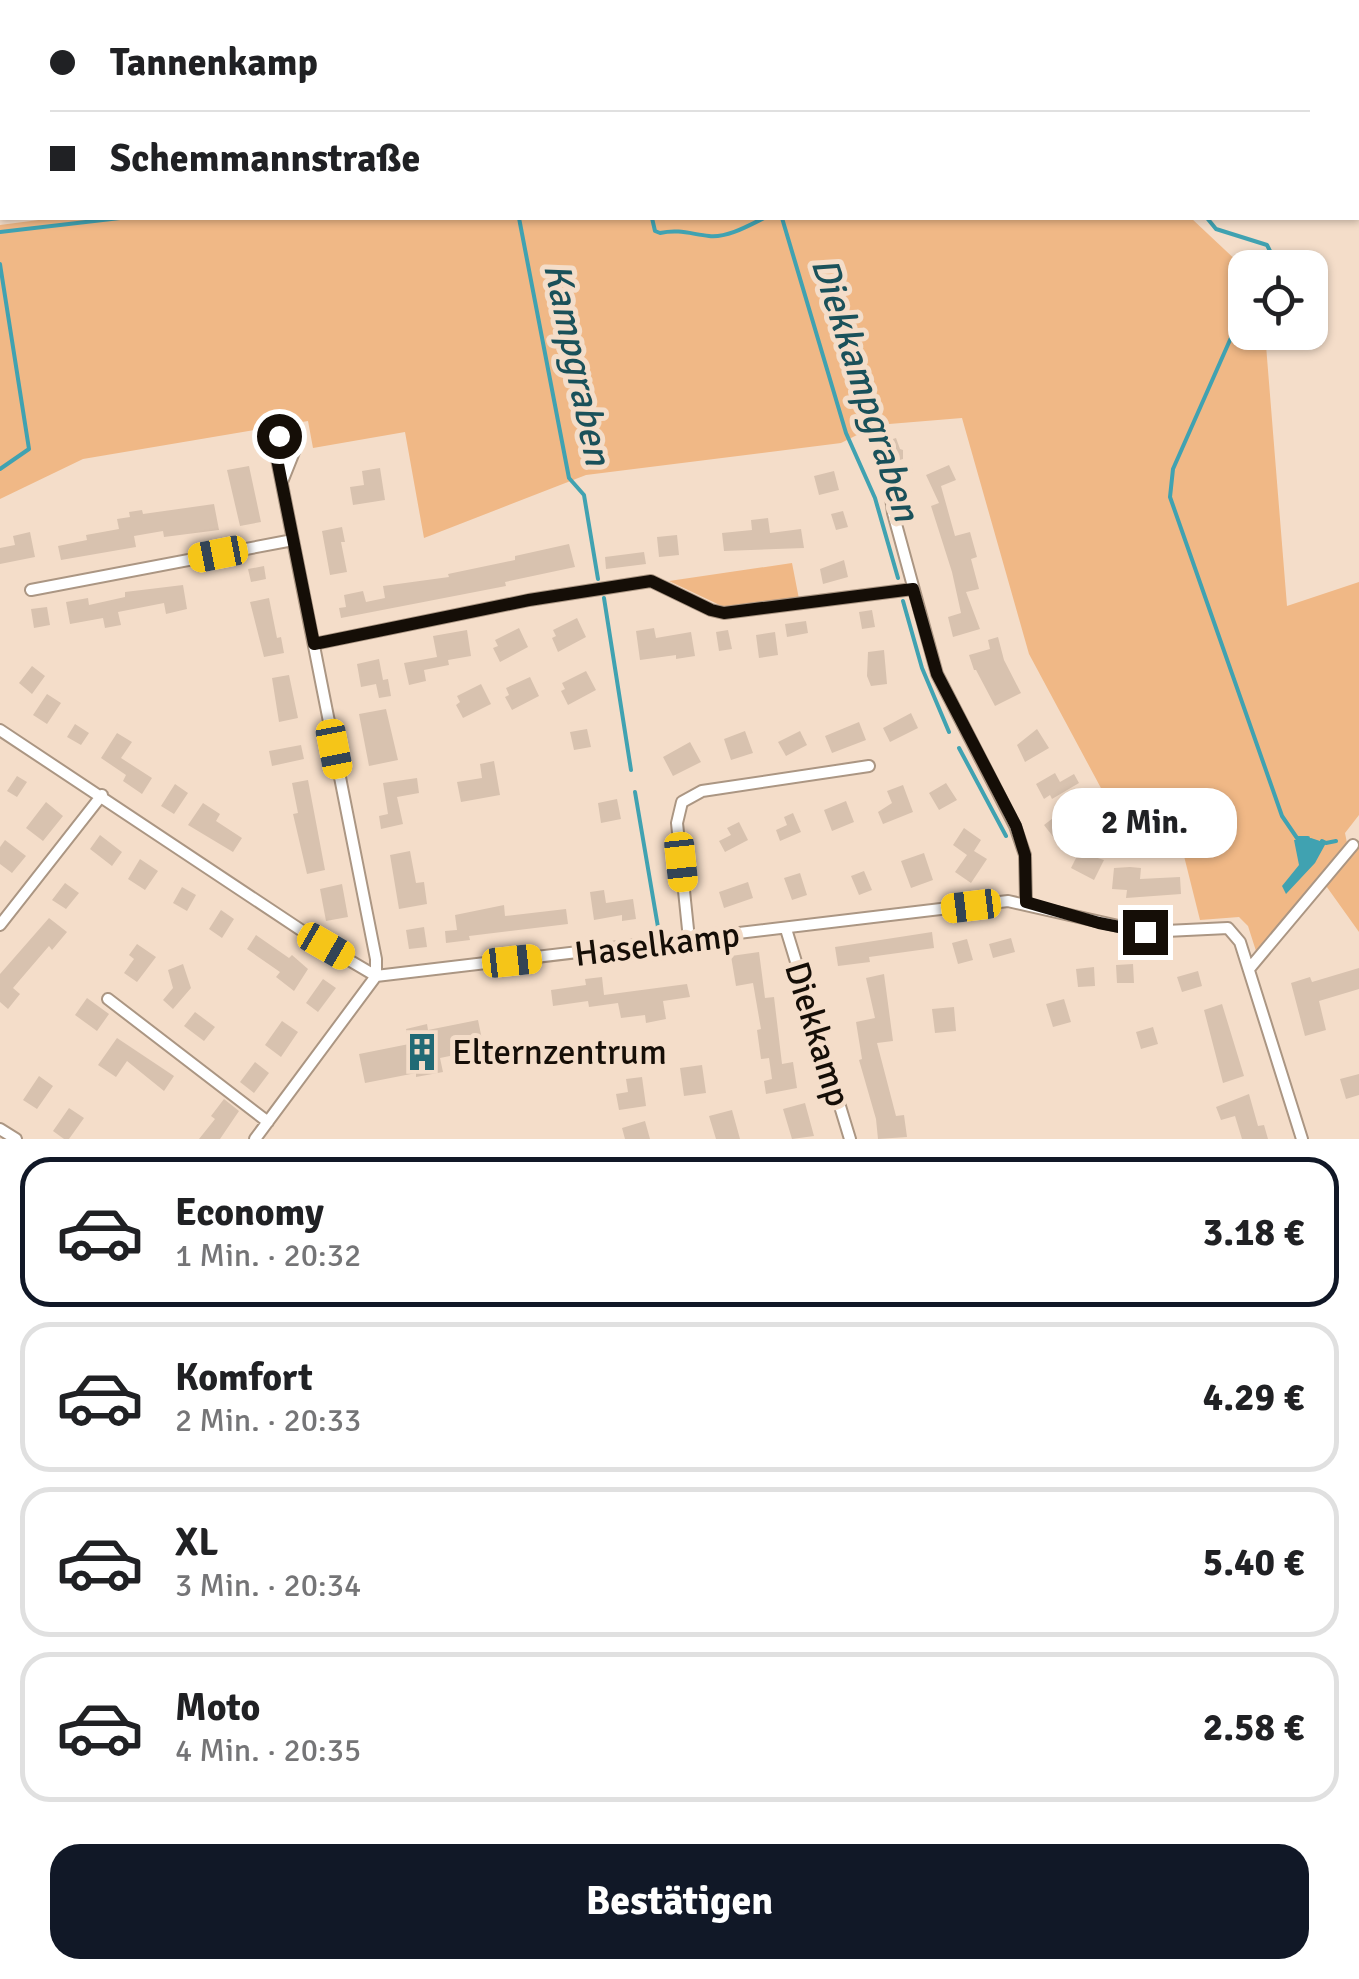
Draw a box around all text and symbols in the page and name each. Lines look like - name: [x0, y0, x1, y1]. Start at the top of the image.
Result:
- text: Tannenkamp: [110, 39, 318, 86]
- text: Schemmannstraße: [110, 135, 420, 182]
- map controls: [1228, 250, 1328, 350]
- button: locate: [1228, 250, 1328, 350]
- water label: Diekkampgraben: [801, 251, 931, 528]
- water label: Kampgraben: [533, 259, 622, 471]
- route start: [257, 414, 302, 459]
- car: [186, 534, 250, 574]
- car: [314, 717, 354, 781]
- callout: 2 Min.: [1052, 787, 1238, 857]
- text: 2 Min.: [1101, 803, 1188, 842]
- car: [663, 831, 699, 893]
- car: [939, 887, 1003, 925]
- route end: [1123, 910, 1168, 955]
- street label: Haselkamp: [572, 913, 742, 976]
- car: [293, 918, 359, 974]
- car: [481, 943, 543, 979]
- street label: Diekkamp: [775, 957, 860, 1112]
- building icon: Elternzentrum: [401, 1031, 443, 1073]
- place label: Elternzentrum: [452, 1031, 667, 1074]
- icon: car: [55, 1187, 145, 1277]
- text: Economy: [175, 1189, 324, 1236]
- text: 3.18 €: [1203, 1209, 1304, 1256]
- text: 1 Min. · 20:32: [175, 1236, 361, 1275]
- icon: car: [55, 1352, 145, 1442]
- text: Komfort: [175, 1354, 313, 1401]
- text: 4.29 €: [1203, 1374, 1304, 1421]
- text: 2 Min. · 20:33: [175, 1401, 361, 1440]
- icon: car: [55, 1517, 145, 1607]
- text: XL: [175, 1519, 218, 1566]
- text: 5.40 €: [1203, 1539, 1304, 1586]
- text: 3 Min. · 20:34: [175, 1566, 361, 1605]
- icon: car: [55, 1682, 145, 1772]
- text: Moto: [175, 1684, 260, 1731]
- text: 2.58 €: [1203, 1704, 1304, 1751]
- text: 4 Min. · 20:35: [175, 1731, 361, 1770]
- button: Bestätigen: [50, 1844, 1309, 1959]

